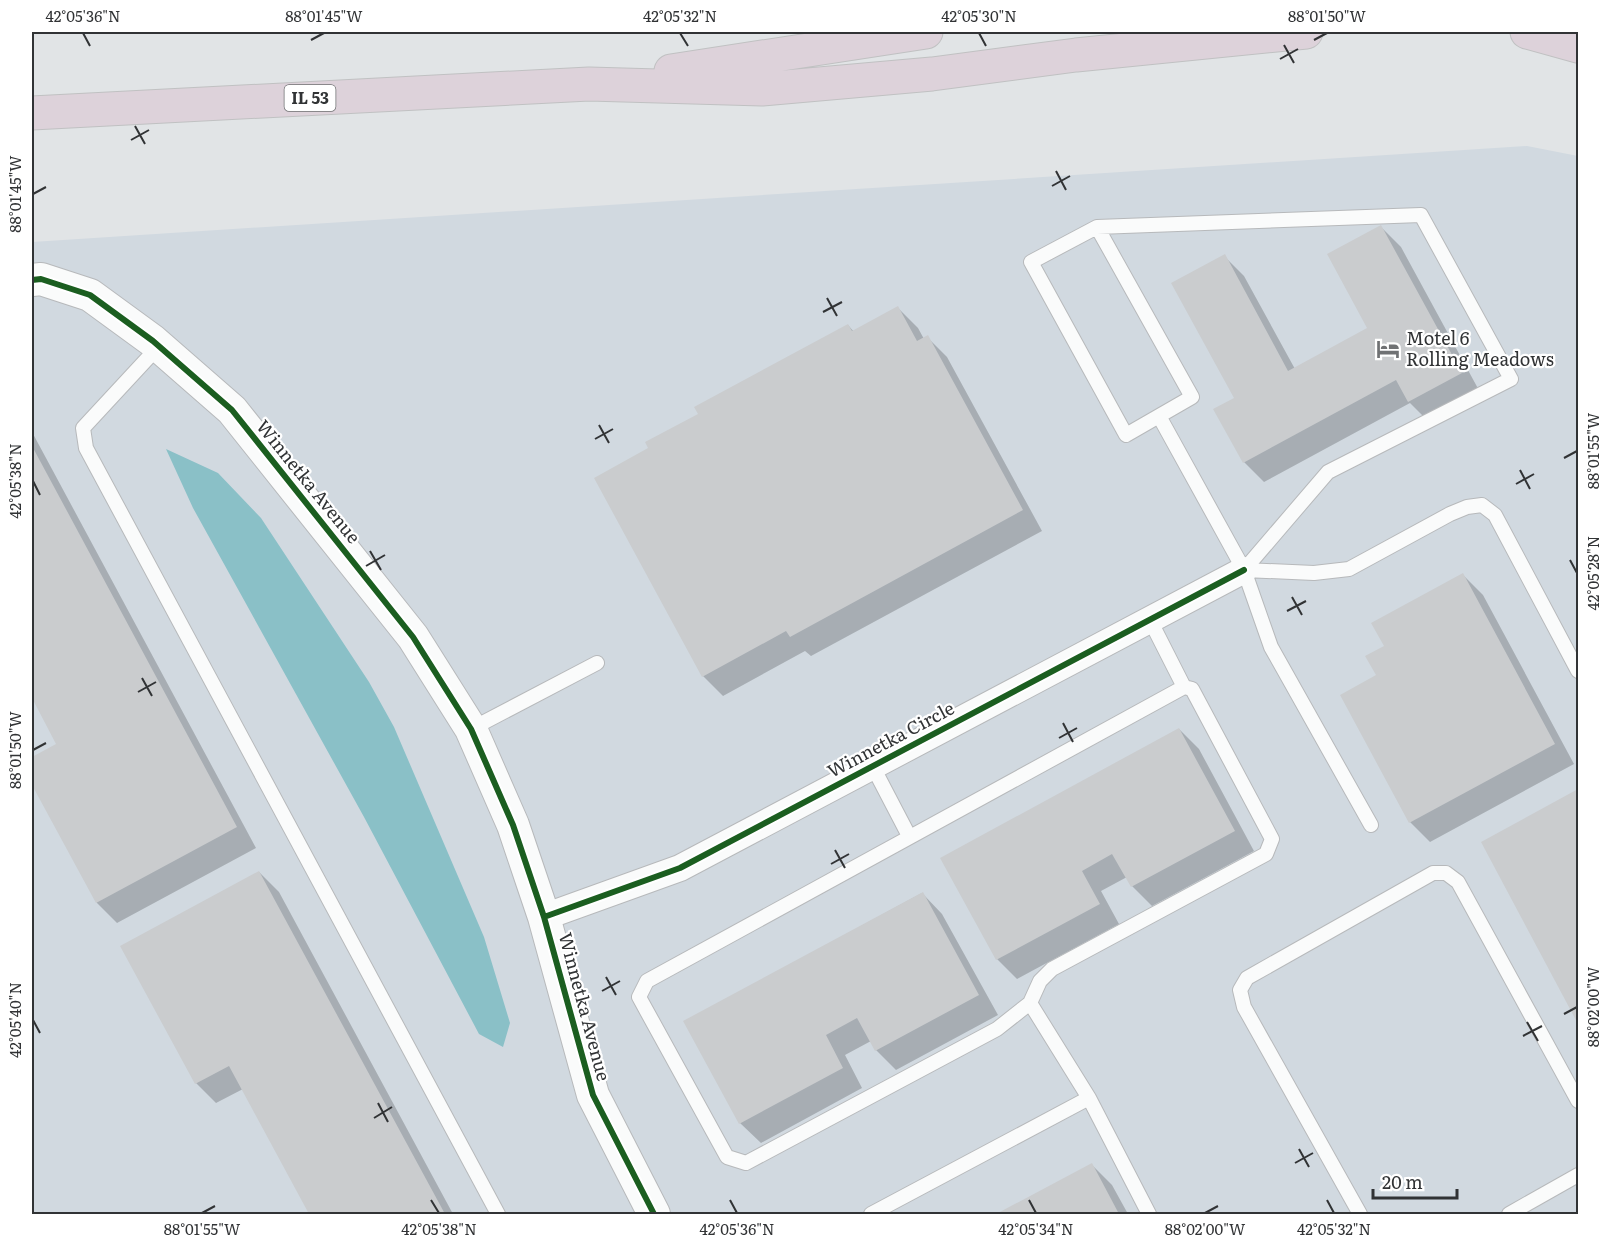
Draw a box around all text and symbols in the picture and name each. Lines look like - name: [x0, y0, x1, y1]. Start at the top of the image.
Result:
- text: 42°05'36"N: [45, 4, 121, 27]
- text: 88°01'45"W: [285, 4, 363, 27]
- text: 42°05'32"N: [643, 4, 717, 27]
- text: 42°05'30"N: [941, 4, 1017, 27]
- text: 88°01'50"W: [1288, 4, 1367, 27]
- road number: IL 53: [284, 85, 336, 111]
- text: 88°01'45"W: [3, 155, 26, 233]
- place label: Motel 6 Rolling Meadows: [1406, 324, 1554, 372]
- hotel icon: Motel 6 Rolling Meadows: [1375, 336, 1401, 362]
- text: 88°01'55"W: [1581, 412, 1604, 489]
- street label: Winnetka Avenue: [251, 413, 368, 549]
- text: 42°05'38"N: [3, 443, 26, 519]
- text: 42°05'28"N: [1581, 536, 1604, 610]
- street label: Winnetka Circle: [822, 694, 959, 784]
- text: 88°01'50"W: [3, 710, 26, 789]
- street label: Winnetka Avenue: [553, 929, 618, 1084]
- text: 88°02'00"W: [1581, 966, 1604, 1047]
- text: 42°05'40"N: [3, 982, 26, 1058]
- scale bar: [1373, 1162, 1457, 1200]
- text: 20 m: [1382, 1168, 1423, 1195]
- text: 88°01'55"W: [164, 1217, 241, 1240]
- text: 42°05'38"N: [401, 1217, 477, 1240]
- text: 42°05'36"N: [699, 1217, 775, 1240]
- text: 42°05'34"N: [998, 1217, 1074, 1240]
- text: 88°02'00"W: [1165, 1217, 1246, 1240]
- text: 42°05'32"N: [1297, 1217, 1371, 1240]

